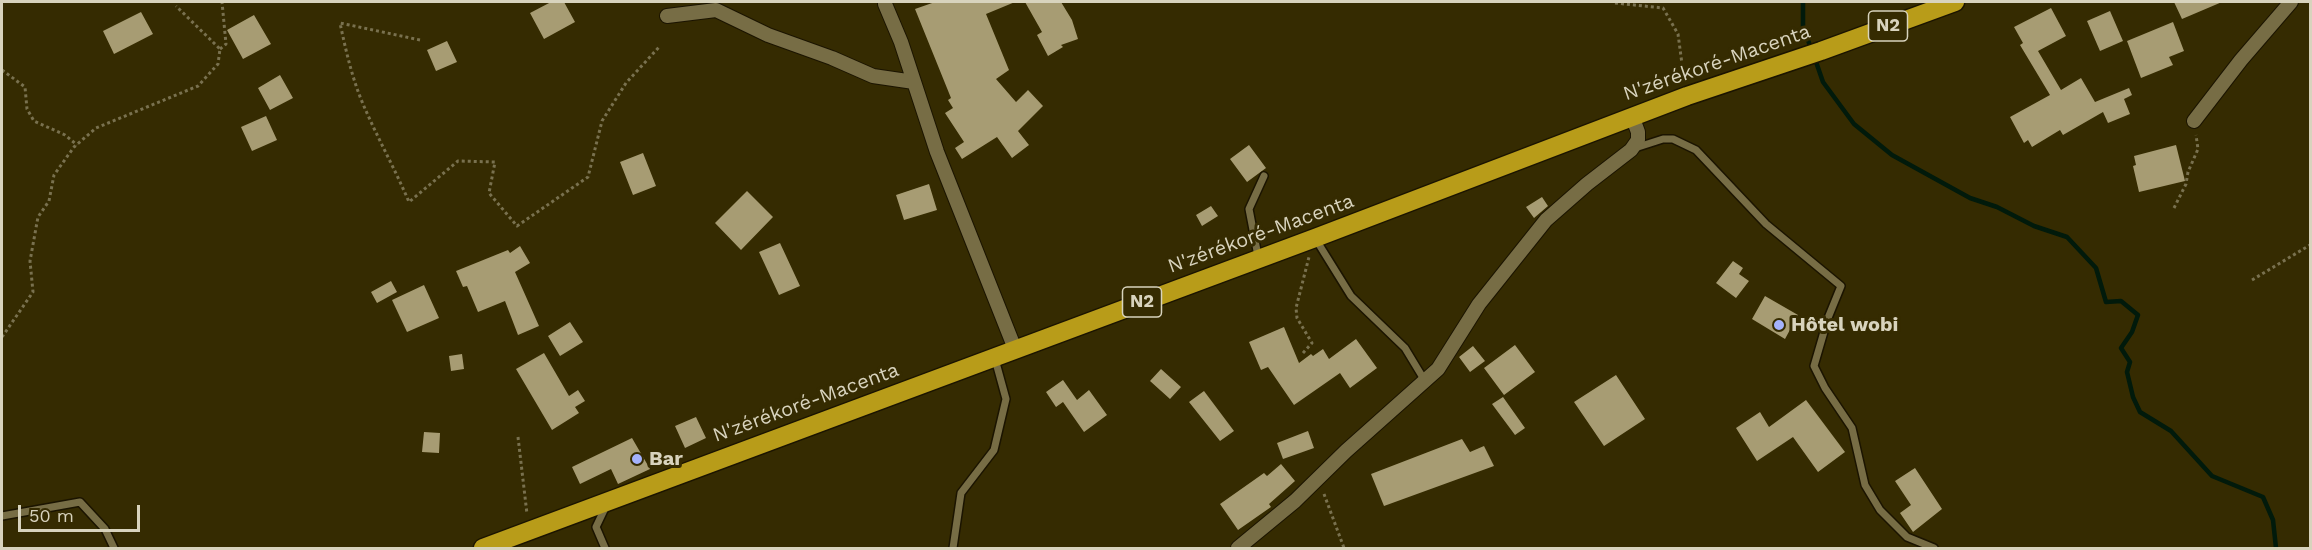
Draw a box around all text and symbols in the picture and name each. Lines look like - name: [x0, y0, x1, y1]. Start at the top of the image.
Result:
- road number: N2: [1868, 11, 1908, 41]
- street label: N'zérékoré-Macenta: [1620, 20, 1814, 106]
- street label: N'zérékoré-Macenta: [1165, 189, 1357, 279]
- road number: N2: [1122, 287, 1162, 317]
- place label: Hôtel wobi: [1791, 313, 1898, 337]
- marker: Hôtel wobi: [1772, 318, 1786, 332]
- street label: N'zérékoré-Macenta: [710, 358, 902, 448]
- place label: Bar: [649, 447, 683, 471]
- marker: Bar: [630, 452, 644, 466]
- scale bar: [21, 493, 142, 531]
- text: 50 m: [29, 505, 74, 526]

